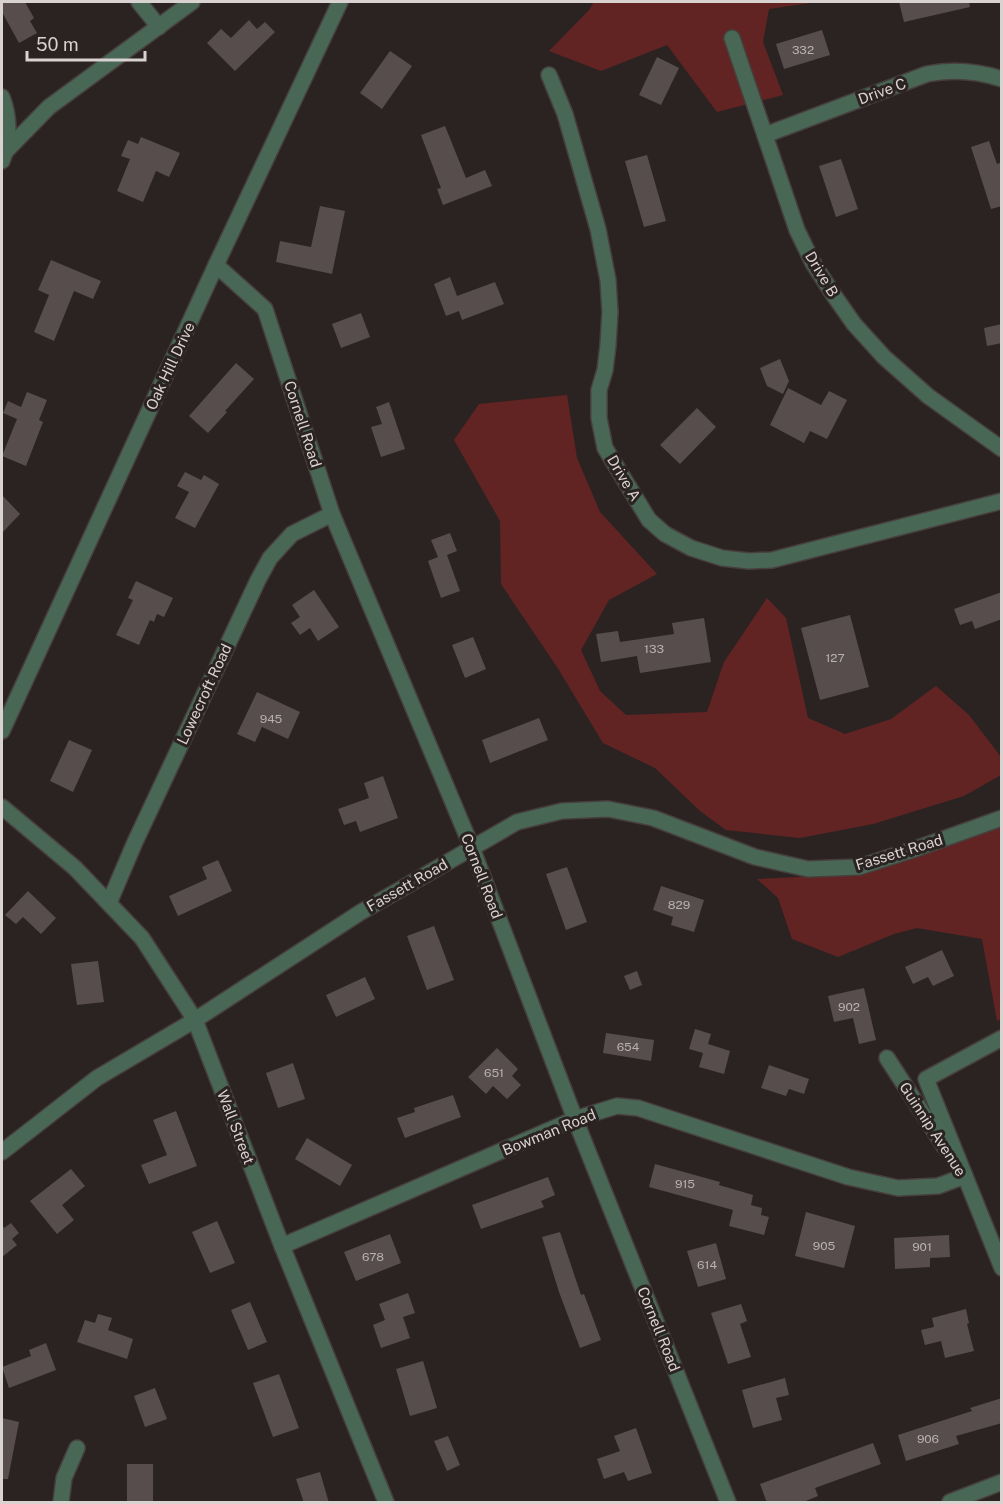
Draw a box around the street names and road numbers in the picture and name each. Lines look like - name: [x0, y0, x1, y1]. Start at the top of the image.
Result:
- street label: Drive C: [856, 74, 908, 108]
- street label: Drive B: [802, 248, 842, 300]
- street label: Oak Hill Drive: [142, 319, 198, 413]
- street label: Cornell Road: [281, 379, 325, 469]
- street label: Drive A: [604, 452, 644, 504]
- street label: Lowecroft Road: [173, 641, 235, 747]
- street label: Cornell Road: [458, 831, 506, 921]
- street label: Fassett Road: [853, 831, 945, 873]
- street label: Fassett Road: [364, 855, 450, 915]
- street label: Guinnip Avenue: [896, 1079, 970, 1179]
- street label: Wall Street: [214, 1087, 258, 1167]
- street label: Bowman Road: [500, 1106, 598, 1158]
- street label: Cornell Road: [634, 1284, 684, 1374]

